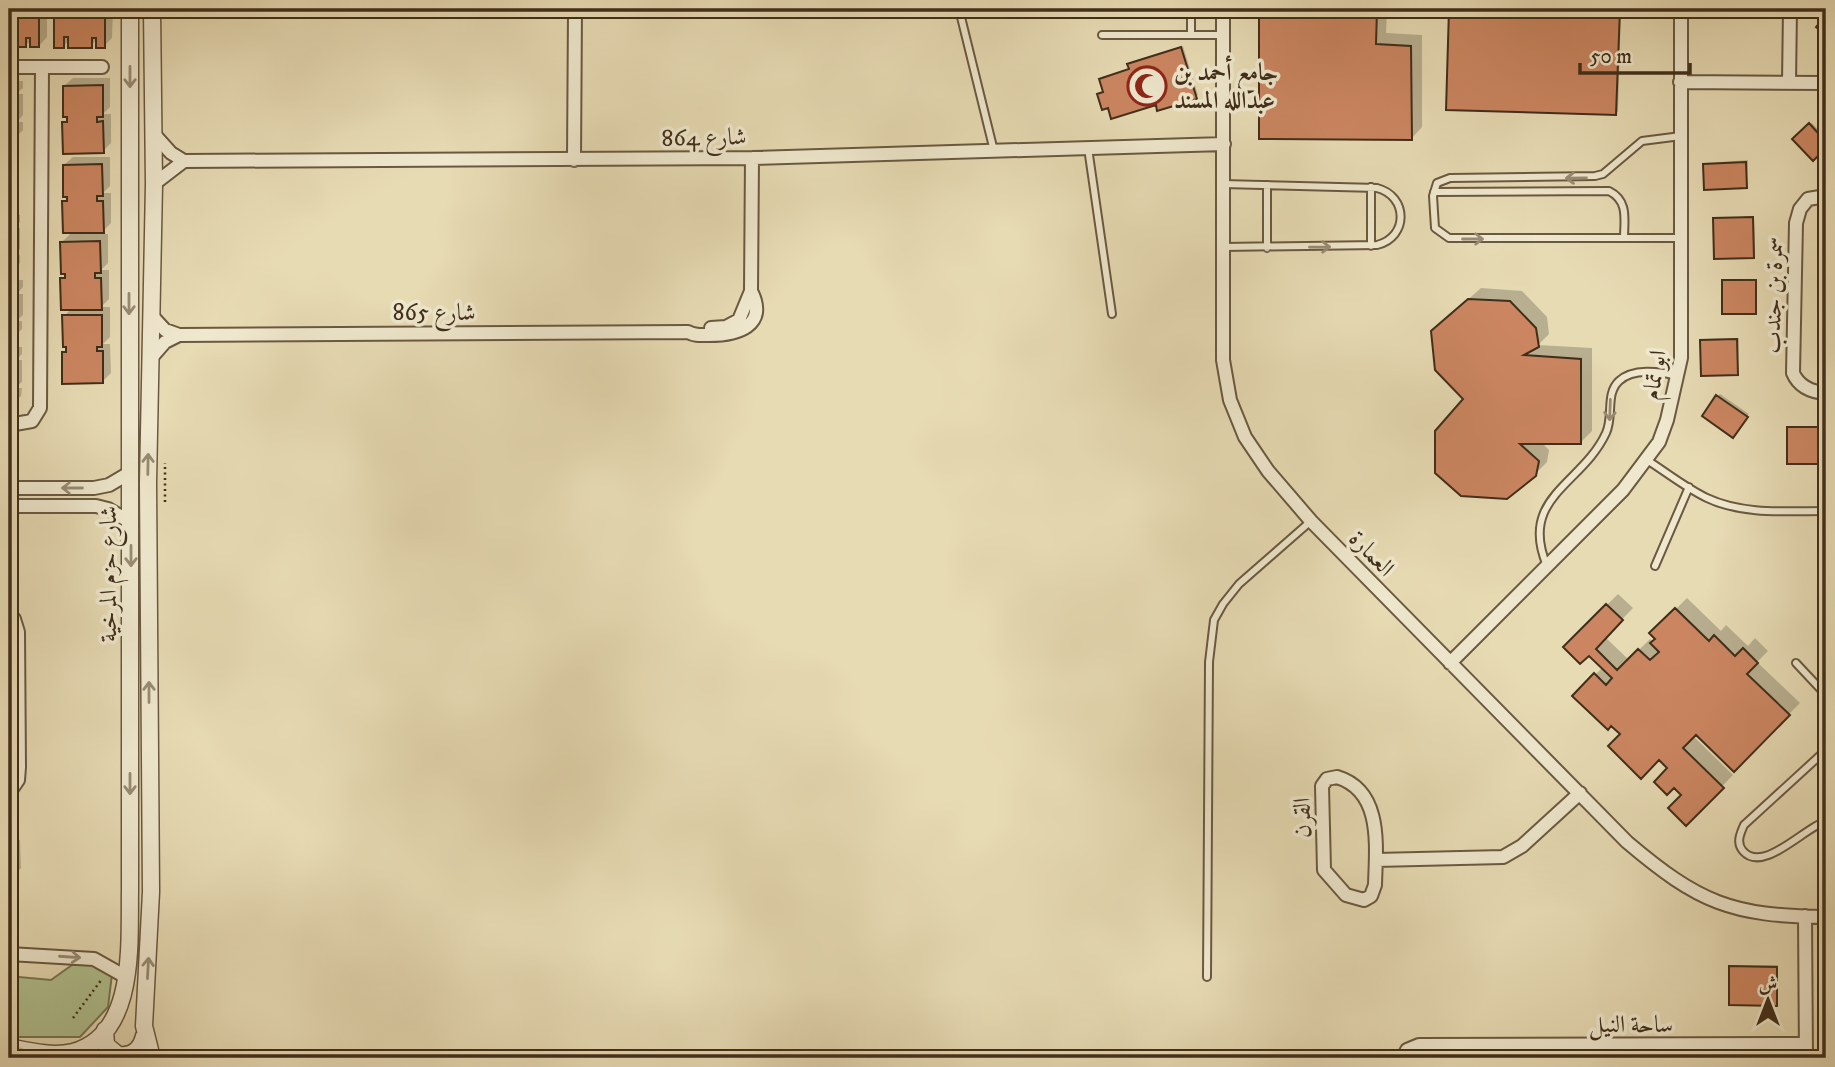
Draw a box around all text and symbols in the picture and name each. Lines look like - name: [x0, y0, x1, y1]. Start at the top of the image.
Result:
- scale bar: [1580, 32, 1690, 76]
- text: 50 m: [1590, 44, 1632, 70]
- place label: جامع أحمد بن عبدالله المسند: [1174, 55, 1278, 116]
- one-way arrow: [123, 65, 137, 88]
- mosque icon: جامع أحمد بن عبدالله المسند: [1126, 65, 1168, 107]
- street label: شارع 864: [661, 122, 747, 158]
- one-way arrow: [1565, 171, 1588, 184]
- one-way arrow: [1461, 232, 1484, 246]
- street label: سمرة بن جندب: [1758, 236, 1790, 354]
- one-way arrow: [1308, 240, 1331, 253]
- one-way arrow: [122, 293, 136, 316]
- street label: شارع 865: [392, 298, 476, 332]
- street label: ابو تمام: [1636, 348, 1679, 403]
- one-way arrow: [1604, 398, 1617, 421]
- one-way arrow: [142, 453, 155, 476]
- one-way arrow: [61, 481, 84, 495]
- street label: شارع حزم المرخية: [94, 506, 129, 642]
- street label: العمارة: [1342, 524, 1401, 583]
- one-way arrow: [125, 545, 138, 568]
- one-way arrow: [142, 680, 156, 703]
- one-way arrow: [124, 772, 137, 795]
- street label: القرن: [1288, 797, 1318, 838]
- one-way arrow: [58, 950, 81, 963]
- one-way arrow: [142, 957, 155, 980]
- north arrow: [1734, 965, 1804, 1036]
- text: ش: [1759, 973, 1777, 996]
- street label: ساحة النيل: [1589, 1010, 1673, 1041]

